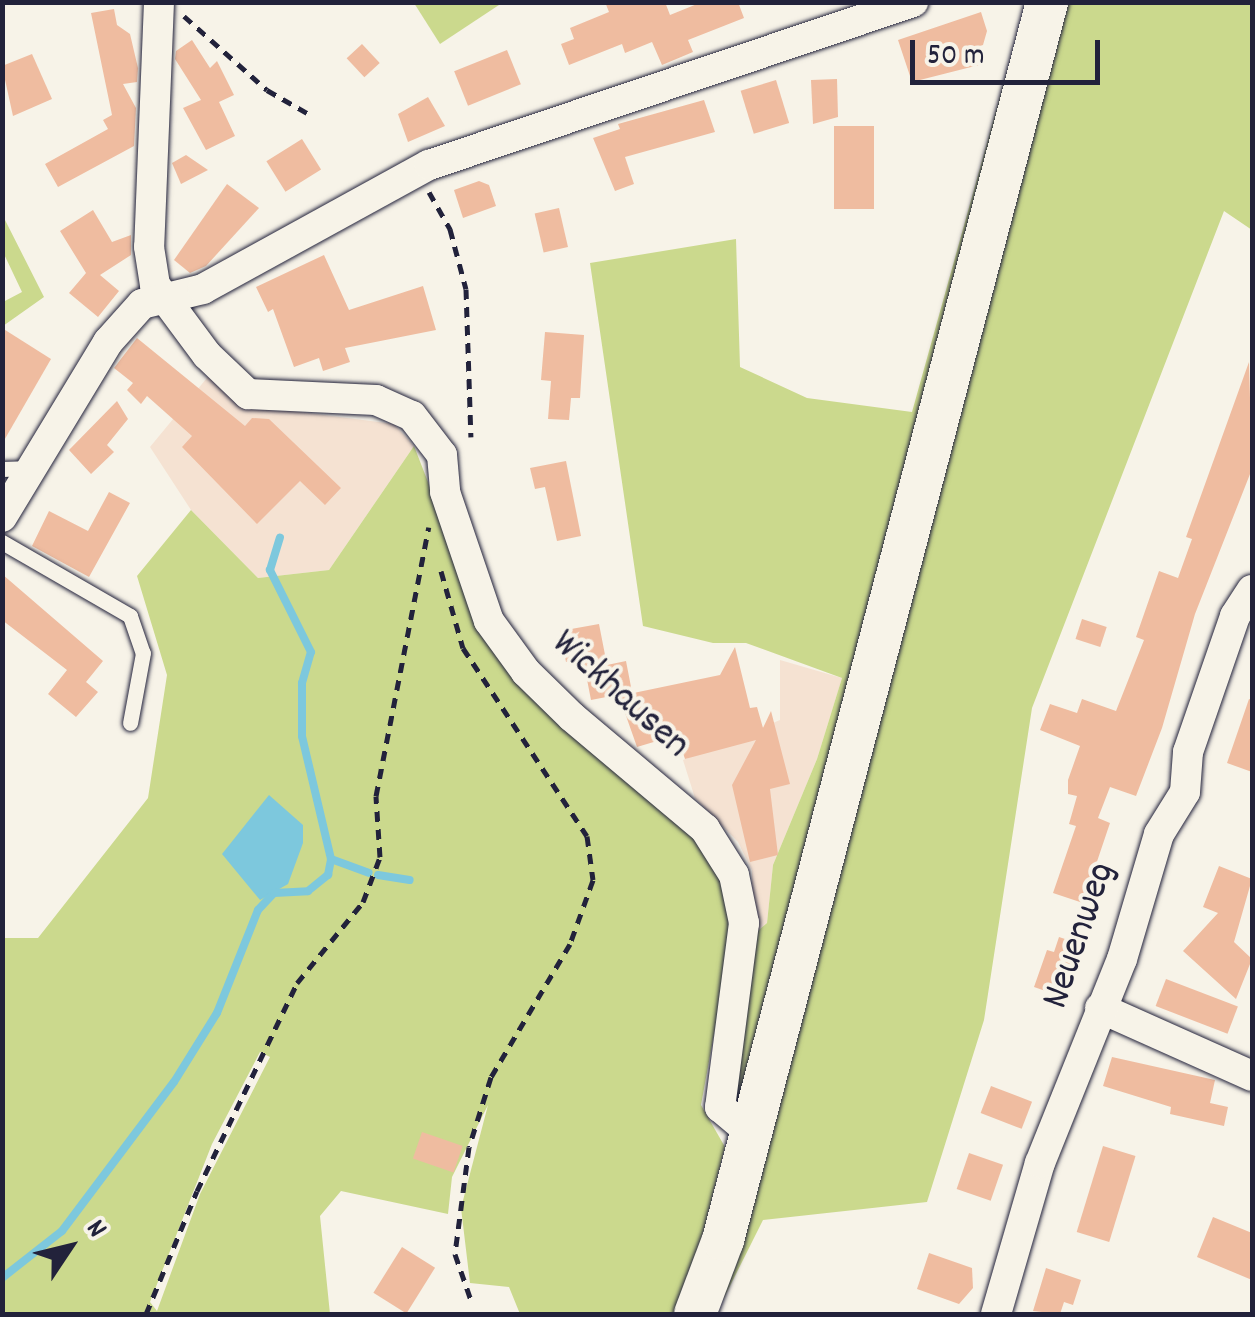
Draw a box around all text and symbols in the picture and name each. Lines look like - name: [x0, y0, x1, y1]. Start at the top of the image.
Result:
- scale bar: [915, 20, 1105, 82]
- text: 50 m: [927, 36, 985, 79]
- street label: Wickhausen: [540, 621, 698, 771]
- street label: Neuenweg: [1034, 857, 1128, 1015]
- north arrow: [20, 1197, 120, 1297]
- text: N: [74, 1213, 115, 1247]

